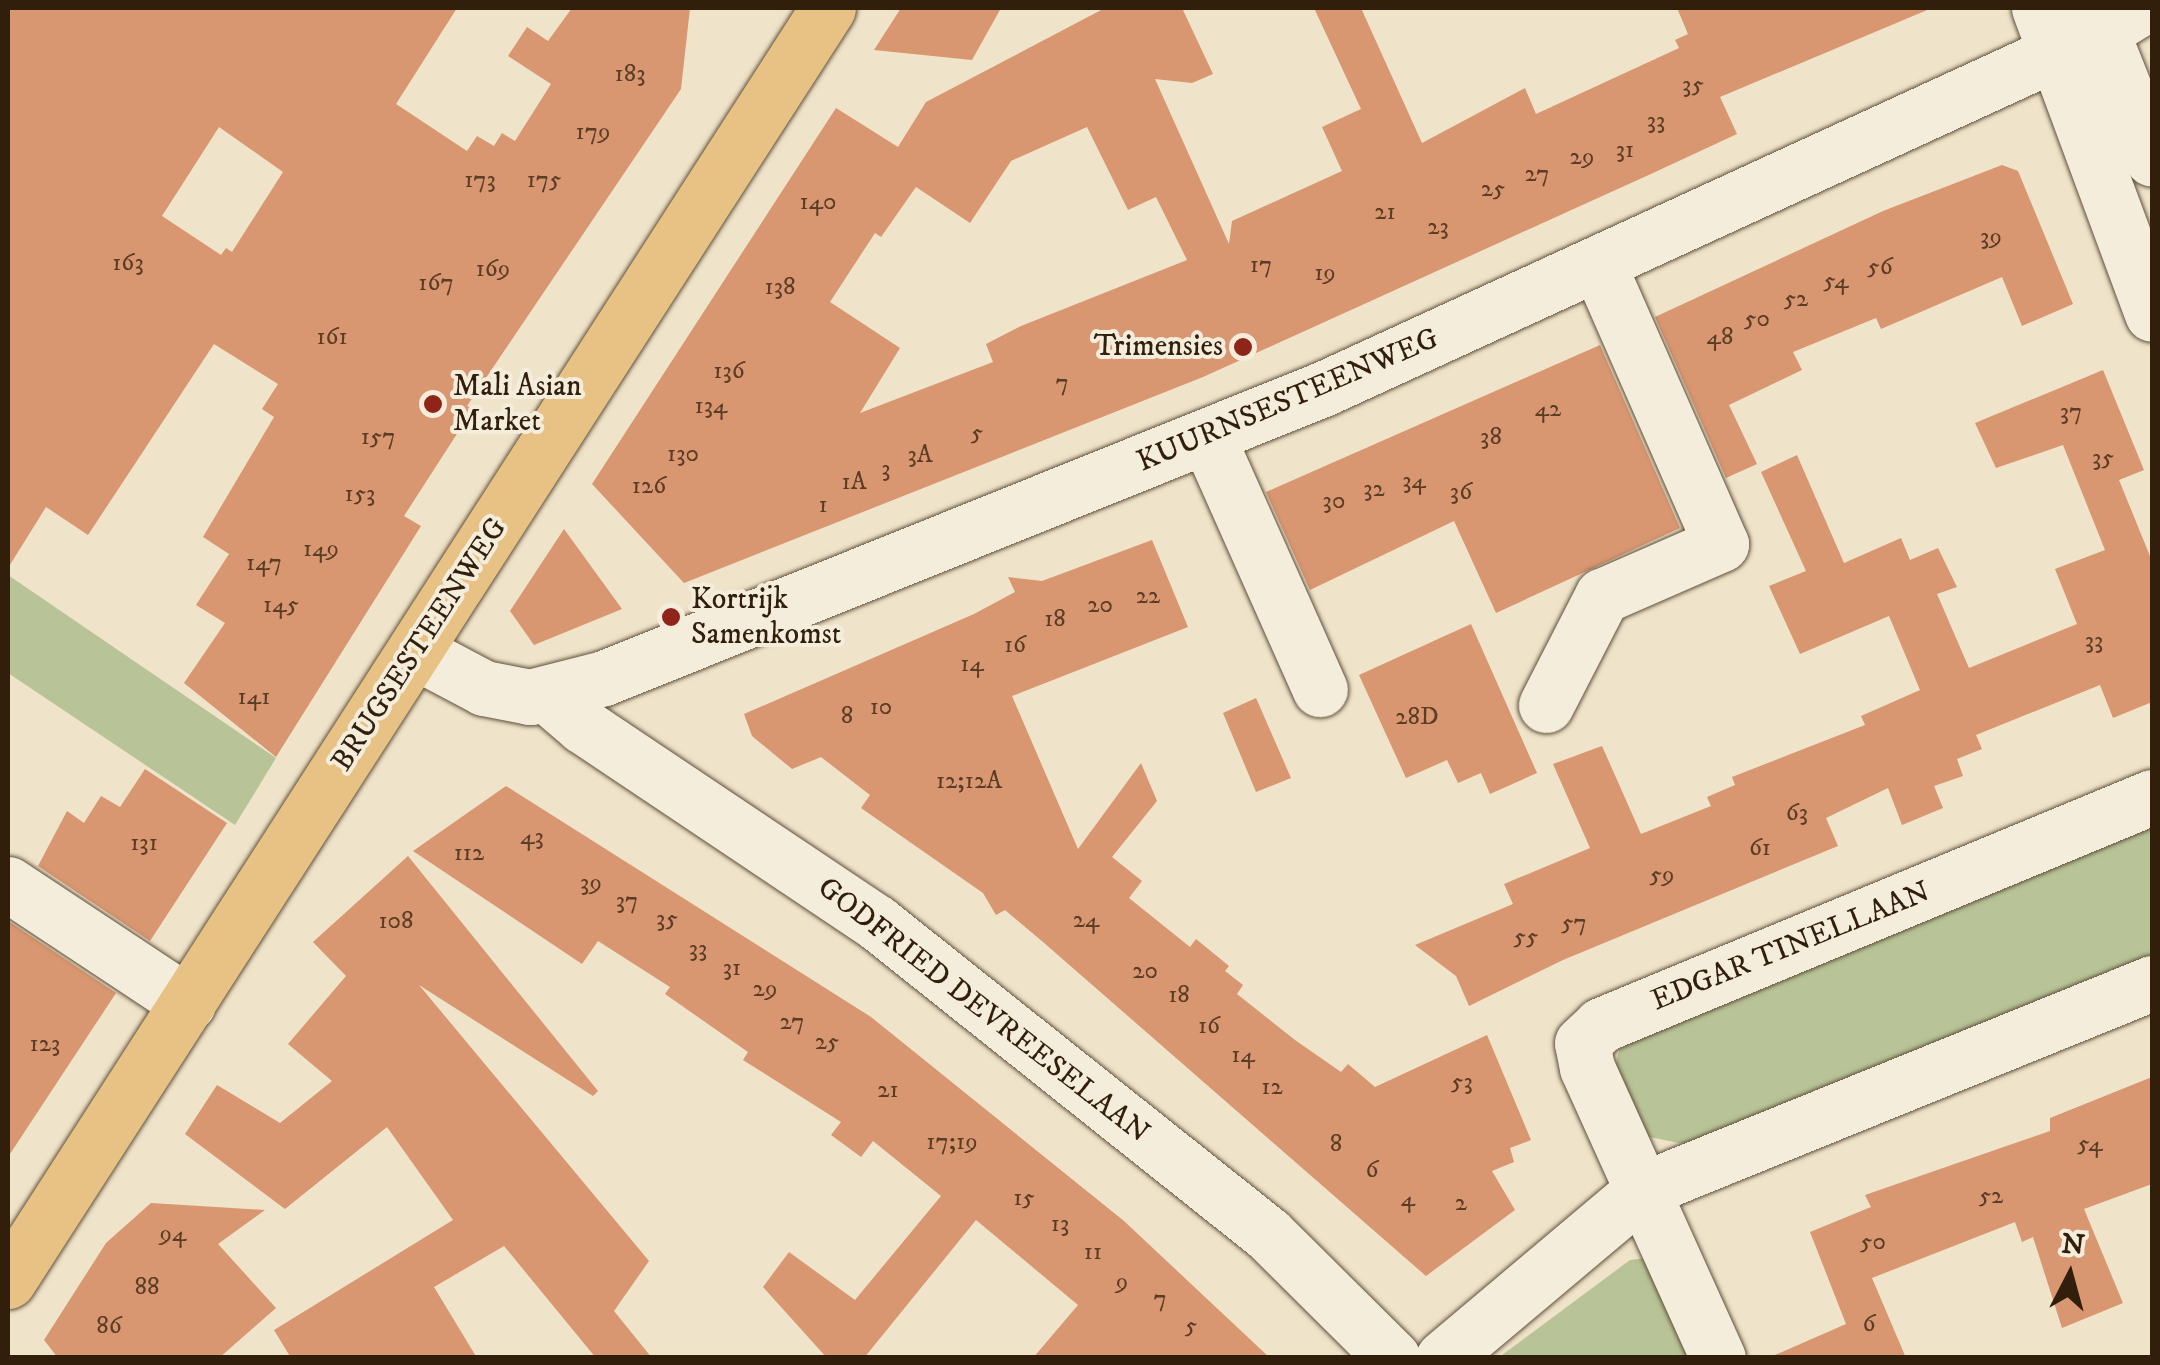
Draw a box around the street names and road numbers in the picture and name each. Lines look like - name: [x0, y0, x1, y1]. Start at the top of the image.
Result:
- street label: KUURNSESTEENWEG: [1132, 321, 1444, 481]
- street label: BRUGSESTEENWEG: [325, 512, 515, 778]
- street label: GODFRIED DEVREESELAAN: [810, 870, 1156, 1152]
- street label: EDGAR TINELLAAN: [1646, 875, 1936, 1019]

